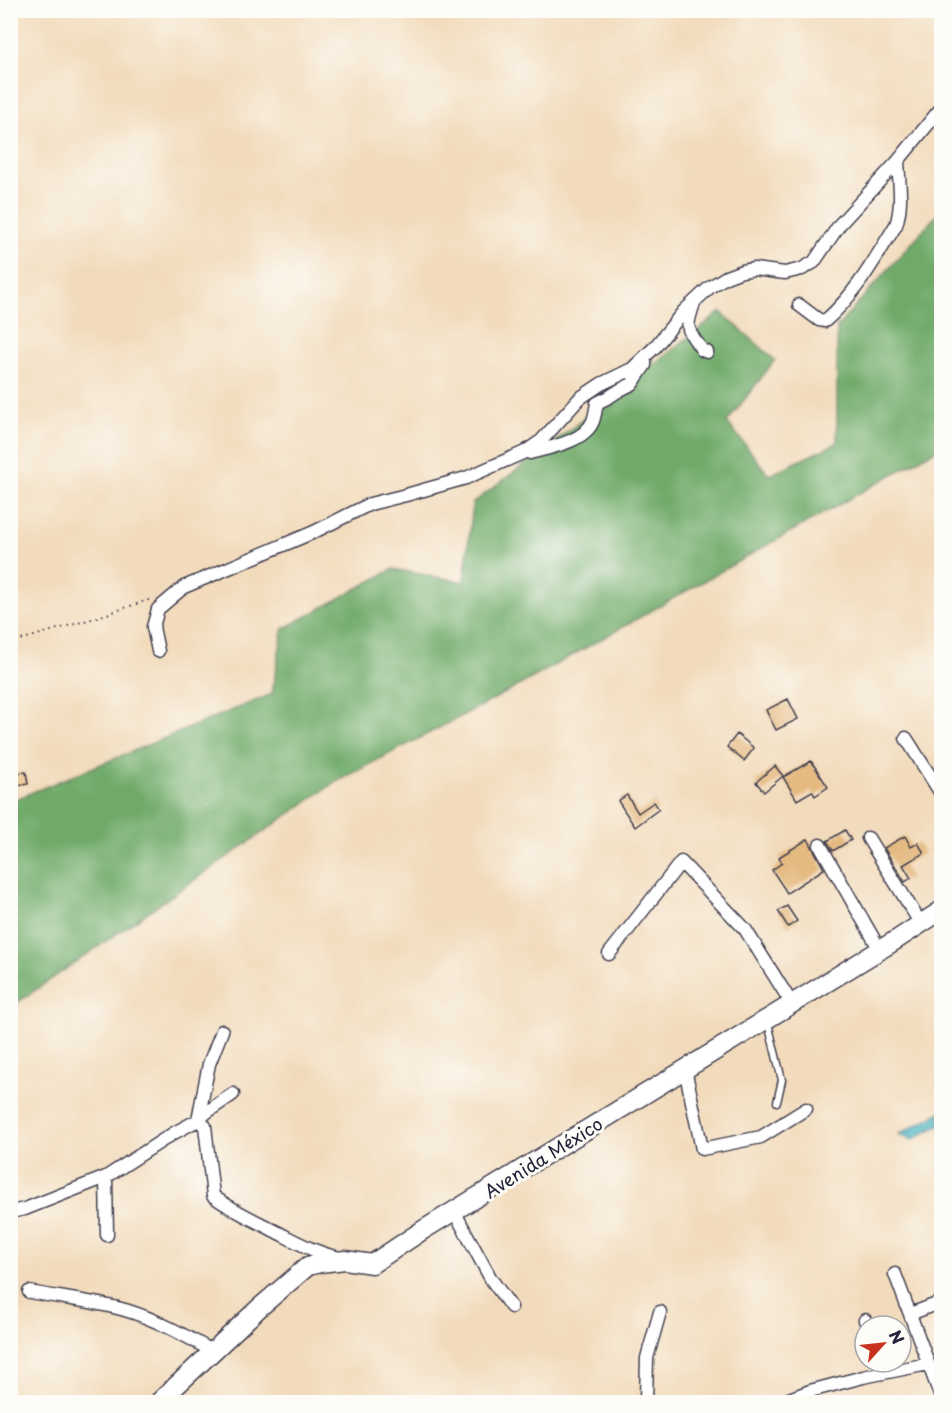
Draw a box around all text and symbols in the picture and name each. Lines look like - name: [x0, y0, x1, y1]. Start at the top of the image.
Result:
- street label: Avenida México: [479, 1110, 608, 1204]
- north arrow: [853, 1314, 913, 1374]
- text: N: [884, 1326, 911, 1348]

